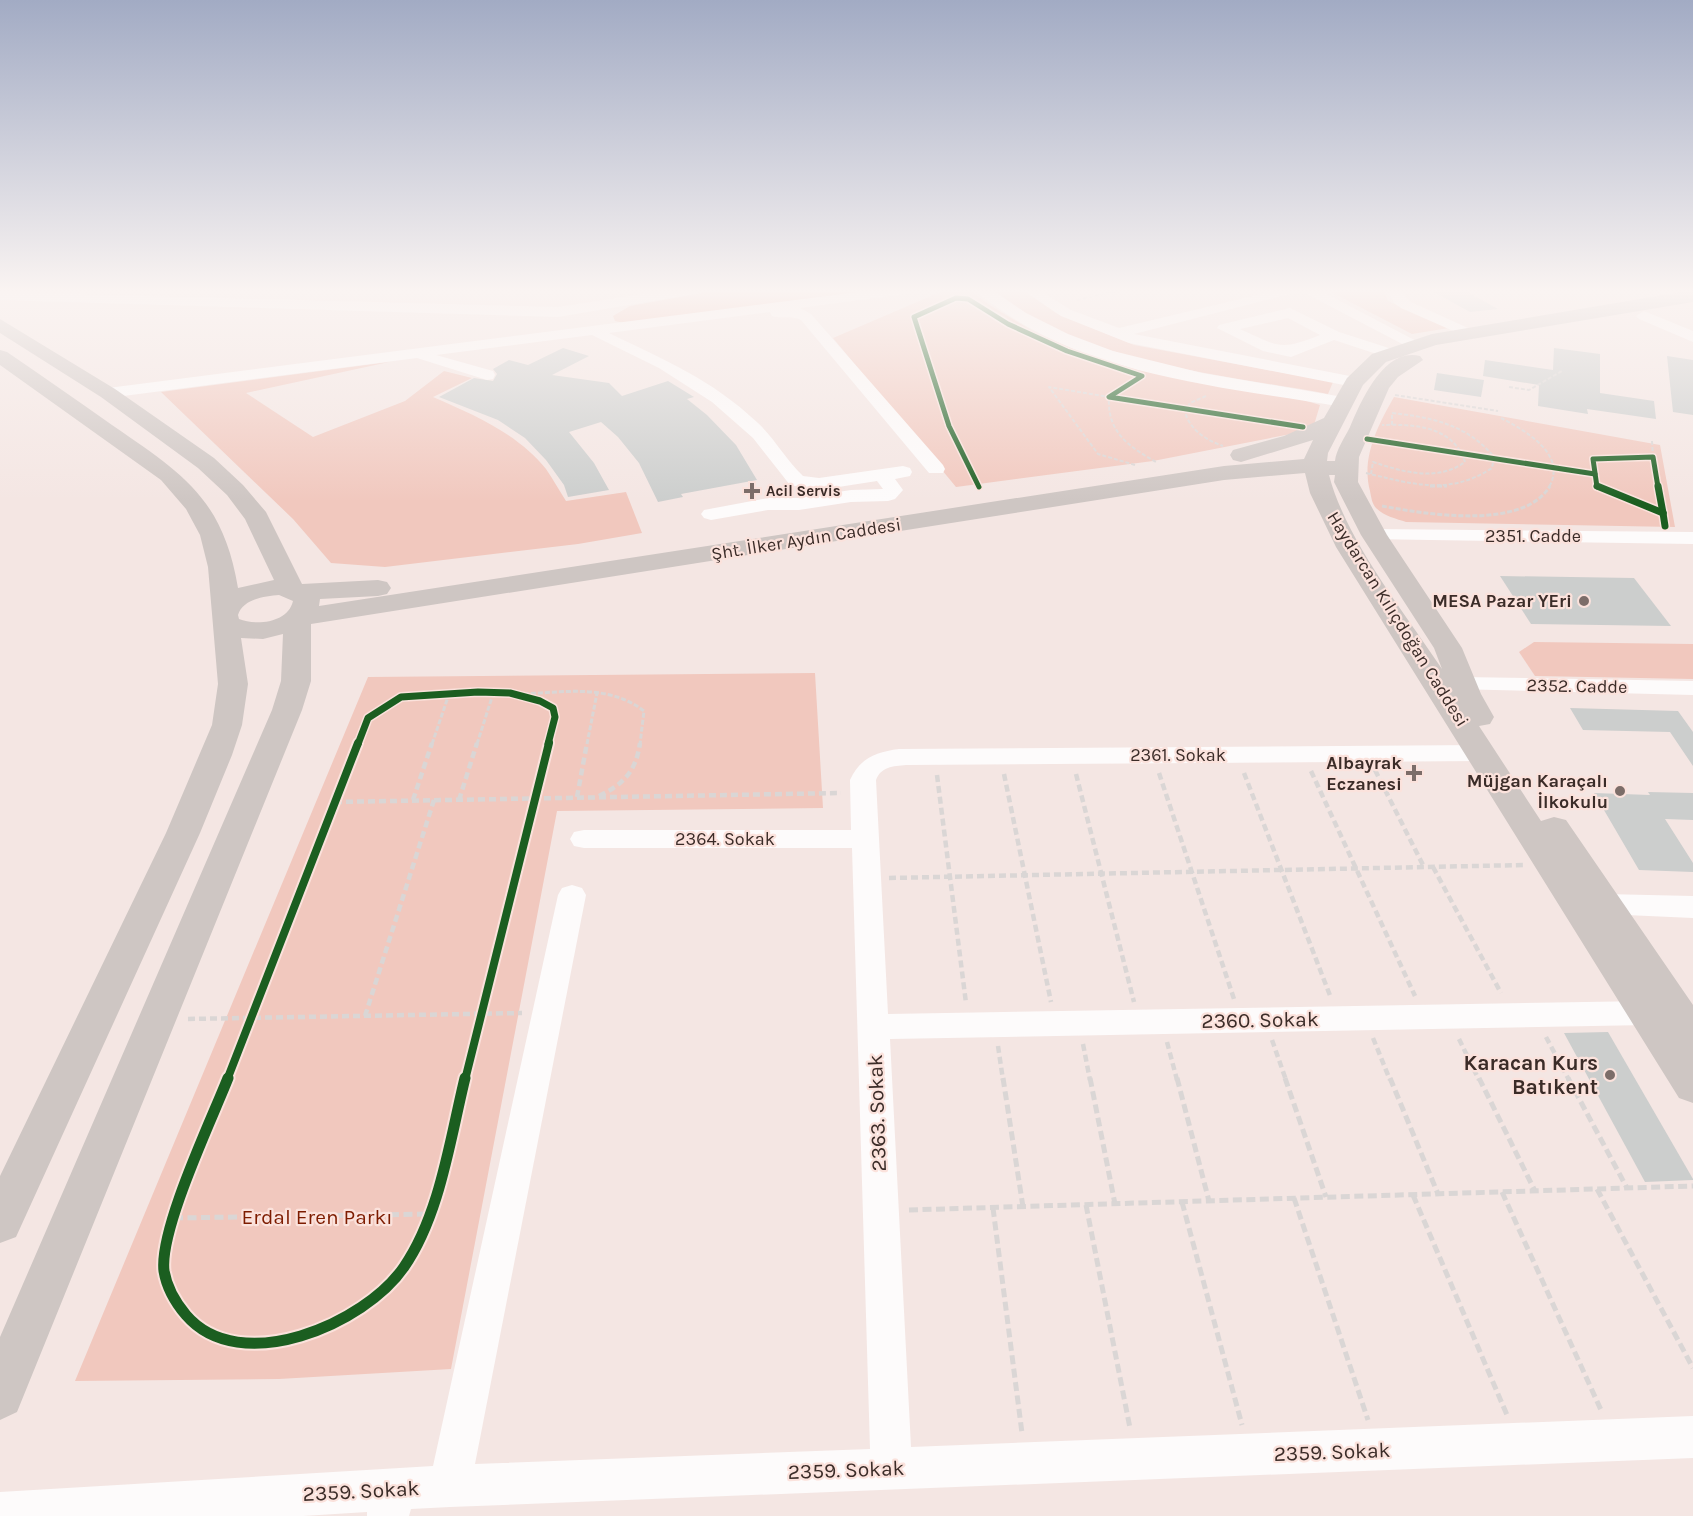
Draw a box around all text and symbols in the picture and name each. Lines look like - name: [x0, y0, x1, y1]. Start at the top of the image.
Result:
- marker: Acil Servis: [743, 482, 761, 500]
- place label: Acil Servis: [766, 482, 841, 500]
- street label: Haydarcan Kılıçdoğan Caddesi: [1322, 507, 1474, 731]
- street label: Şht. İlker Aydın Caddesi: [709, 513, 903, 565]
- street label: 2351. Cadde: [1485, 525, 1581, 547]
- place label: MESA Pazar YEri: [1432, 590, 1572, 612]
- marker: MESA Pazar YEri: [1577, 594, 1591, 608]
- street label: 2352. Cadde: [1526, 674, 1628, 698]
- street label: 2361. Sokak: [1130, 744, 1226, 766]
- place label: Albayrak Eczanesi: [1326, 752, 1402, 795]
- marker: Albayrak Eczanesi: [1407, 766, 1421, 780]
- place label: Müjgan Karaçalı İlkokulu: [1467, 770, 1608, 813]
- marker: Müjgan Karaçalı İlkokulu: [1613, 784, 1627, 798]
- street label: 2364. Sokak: [675, 828, 775, 850]
- street label: 2360. Sokak: [1201, 1007, 1319, 1033]
- place label: Karacan Kurs Batıkent: [1463, 1051, 1598, 1099]
- street label: 2363. Sokak: [863, 1054, 891, 1172]
- marker: Karacan Kurs Batıkent: [1603, 1068, 1617, 1082]
- park label: Erdal Eren Parkı: [242, 1205, 392, 1229]
- street label: 2359. Sokak: [1273, 1438, 1391, 1466]
- street label: 2359. Sokak: [787, 1456, 905, 1484]
- street label: 2359. Sokak: [302, 1476, 420, 1506]

